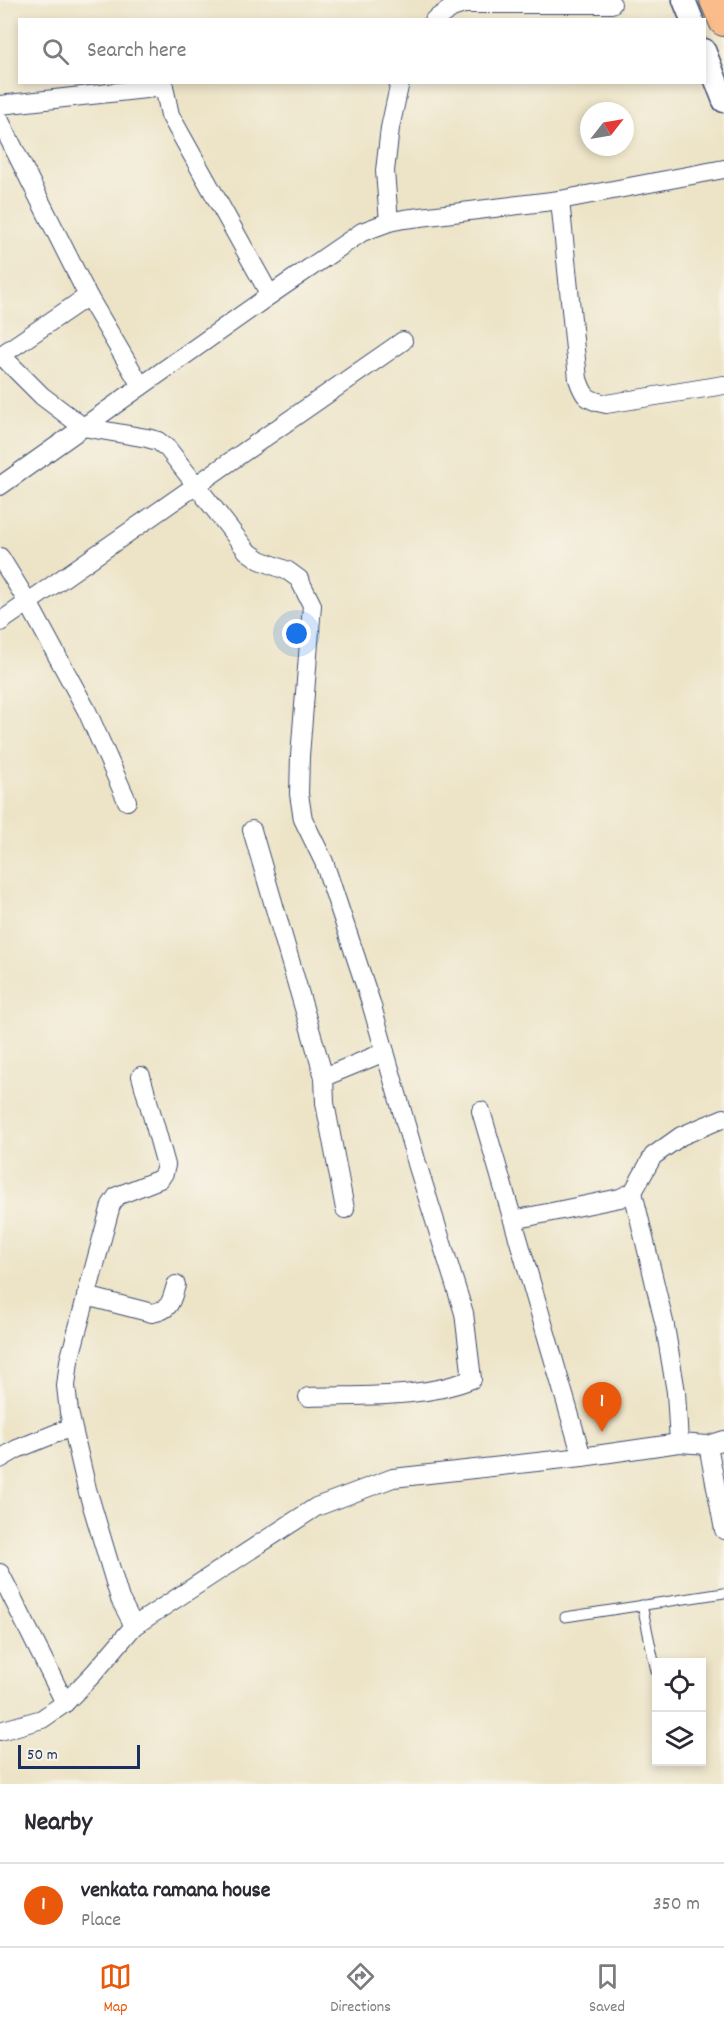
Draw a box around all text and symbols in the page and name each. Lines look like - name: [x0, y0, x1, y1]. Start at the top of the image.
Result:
- search box: [18, 18, 706, 84]
- icon: search: [39, 35, 72, 68]
- text: Search here: [87, 36, 186, 67]
- north arrow: [580, 102, 634, 156]
- your location: [282, 619, 311, 648]
- pin: 1: [582, 1382, 622, 1432]
- map controls: [652, 1658, 706, 1766]
- button: locate: [652, 1658, 706, 1712]
- button: layers: [652, 1712, 706, 1766]
- scale bar: [18, 1742, 140, 1770]
- text: 50 m: [27, 1744, 58, 1767]
- text: Nearby: [24, 1805, 92, 1842]
- text: venkata ramana house: [81, 1876, 271, 1907]
- text: 1: [41, 1891, 46, 1919]
- text: 350 m: [653, 1891, 700, 1919]
- text: Place: [81, 1907, 121, 1935]
- tab: Map: [99, 1960, 132, 2019]
- tab: Directions: [330, 1960, 391, 2019]
- tab: Saved: [589, 1960, 625, 2019]

